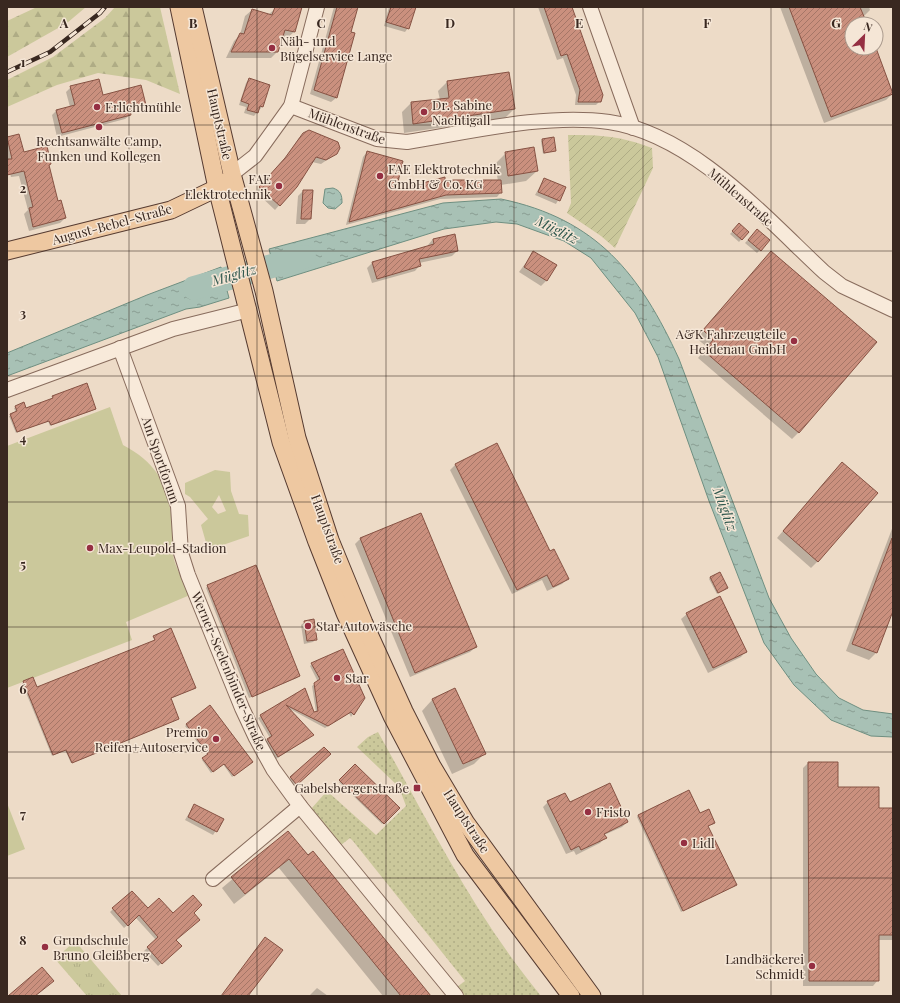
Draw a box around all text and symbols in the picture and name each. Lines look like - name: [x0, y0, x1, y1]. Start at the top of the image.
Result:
- text: A: [59, 14, 69, 31]
- text: B: [189, 14, 198, 31]
- text: C: [316, 14, 326, 31]
- text: D: [445, 14, 455, 31]
- text: E: [575, 14, 583, 31]
- text: F: [703, 14, 711, 31]
- text: G: [831, 14, 841, 31]
- north arrow: [844, 16, 884, 56]
- text: N: [862, 18, 875, 35]
- place label: Näh- und Bügelservice Lange: [280, 32, 393, 64]
- marker: Näh- und Bügelservice Lange: [267, 43, 277, 53]
- text: 1: [21, 53, 26, 70]
- street label: Hauptstraße: [204, 87, 237, 162]
- place label: Dr. Sabine Nachtigall: [432, 96, 493, 128]
- place label: Erlichtmühle: [105, 98, 182, 115]
- marker: Erlichtmühle: [92, 102, 102, 112]
- street label: Mühlenstraße: [306, 104, 389, 148]
- marker: Dr. Sabine Nachtigall: [419, 107, 429, 117]
- marker: Rechtsanwälte Camp, Funken und Kollegen: [94, 122, 104, 132]
- place label: Rechtsanwälte Camp, Funken und Kollegen: [36, 132, 162, 164]
- place label: FAE Elektrotechnik GmbH & Co. KG: [388, 160, 501, 192]
- street label: Mühlenstraße: [705, 164, 778, 230]
- place label: FAE Elektrotechnik: [185, 170, 272, 202]
- marker: FAE Elektrotechnik GmbH & Co. KG: [375, 171, 385, 181]
- text: 2: [20, 179, 27, 196]
- marker: FAE Elektrotechnik: [274, 181, 284, 191]
- street label: August-Bebel-Straße: [49, 199, 174, 248]
- water label: Müglitz: [532, 211, 582, 248]
- water label: Müglitz: [209, 259, 259, 290]
- text: 3: [20, 304, 26, 321]
- place label: A&K Fahrzeugteile Heidenau GmbH: [675, 325, 786, 357]
- marker: A&K Fahrzeugteile Heidenau GmbH: [789, 336, 799, 346]
- street label: Am Sportforum: [138, 413, 184, 506]
- text: 4: [20, 429, 27, 446]
- water label: Müglitz: [708, 483, 742, 534]
- street label: Hauptstraße: [308, 492, 349, 566]
- place label: Max-Leupold-Stadion: [98, 539, 227, 556]
- marker: Max-Leupold-Stadion: [85, 543, 95, 553]
- text: 5: [20, 555, 26, 572]
- street label: Werner-Seelenbinder-Straße: [188, 588, 271, 753]
- place label: Star Autowäsche: [316, 617, 413, 634]
- marker: Star Autowäsche: [303, 621, 313, 631]
- place label: Star: [345, 669, 369, 686]
- marker: Star: [332, 673, 342, 683]
- text: 6: [19, 680, 27, 697]
- place label: Premio Reifen+Autoservice: [95, 723, 208, 755]
- marker: Premio Reifen+Autoservice: [211, 734, 221, 744]
- place label: Gabelsbergerstraße: [294, 779, 409, 796]
- marker: Gabelsbergerstraße: [412, 783, 422, 793]
- street label: Hauptstraße: [440, 786, 495, 856]
- place label: Fristo: [596, 803, 631, 820]
- text: 7: [20, 805, 26, 822]
- marker: Fristo: [583, 807, 593, 817]
- place label: Lidl: [692, 834, 715, 851]
- marker: Lidl: [679, 838, 689, 848]
- text: 8: [19, 931, 27, 948]
- place label: Grundschule Bruno Gleißberg: [53, 931, 150, 963]
- marker: Grundschule Bruno Gleißberg: [40, 942, 50, 952]
- place label: Landbäckerei Schmidt: [725, 950, 804, 982]
- marker: Landbäckerei Schmidt: [807, 961, 817, 971]

